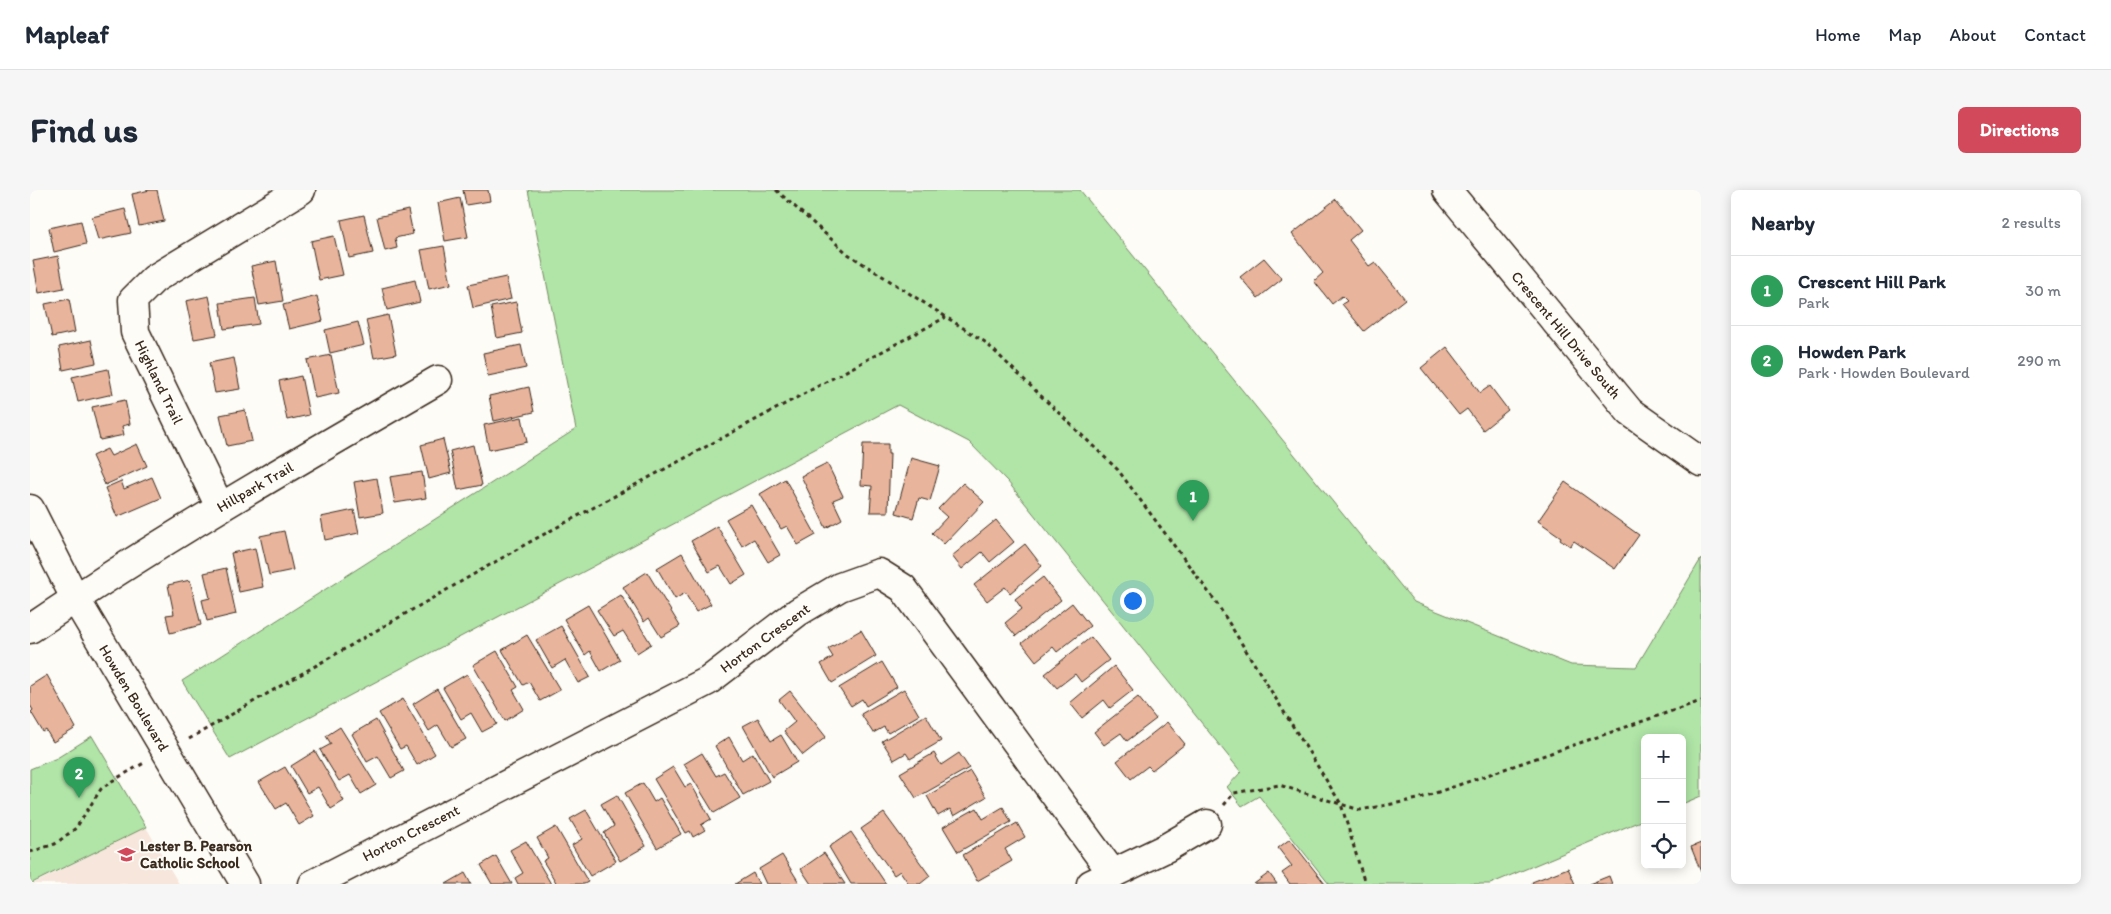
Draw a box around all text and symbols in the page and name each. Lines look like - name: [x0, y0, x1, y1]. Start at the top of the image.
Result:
- text: Mapleaf: [25, 20, 109, 49]
- text: Home: [1815, 24, 1861, 46]
- text: Map: [1889, 24, 1922, 46]
- text: About: [1950, 24, 1996, 46]
- text: Contact: [2024, 24, 2086, 46]
- button: Directions: [1958, 107, 2081, 153]
- text: Find us: [30, 109, 138, 151]
- text: Nearby: [1751, 210, 1815, 235]
- text: 2 results: [2001, 213, 2061, 232]
- street label: Crescent Hill Drive South: [1507, 268, 1625, 403]
- text: Crescent Hill Park: [1798, 270, 1946, 293]
- text: 1: [1763, 281, 1771, 300]
- text: 30 m: [2025, 281, 2061, 300]
- text: Park: [1798, 293, 1829, 312]
- street label: Highland Trail: [131, 337, 187, 428]
- text: Howden Park: [1798, 340, 1906, 363]
- text: 2: [1763, 351, 1771, 370]
- text: 290 m: [2017, 351, 2061, 370]
- text: Park · Howden Boulevard: [1798, 363, 1970, 382]
- street label: Hillpark Trail: [214, 458, 297, 516]
- pin: 1: [1177, 480, 1209, 521]
- your location: [1120, 588, 1146, 614]
- street label: Horton Crescent: [717, 599, 814, 677]
- street label: Howden Boulevard: [95, 641, 173, 755]
- map controls: [1641, 734, 1686, 869]
- button: +: [1641, 734, 1686, 779]
- pin: 2: [63, 757, 95, 798]
- button: −: [1641, 779, 1686, 824]
- street label: Horton Crescent: [359, 801, 463, 865]
- button: locate: [1641, 824, 1686, 869]
- place label: Lester B. Pearson Catholic School: [140, 837, 253, 872]
- school or university icon: Lester B. Pearson Catholic School: [116, 845, 136, 865]

